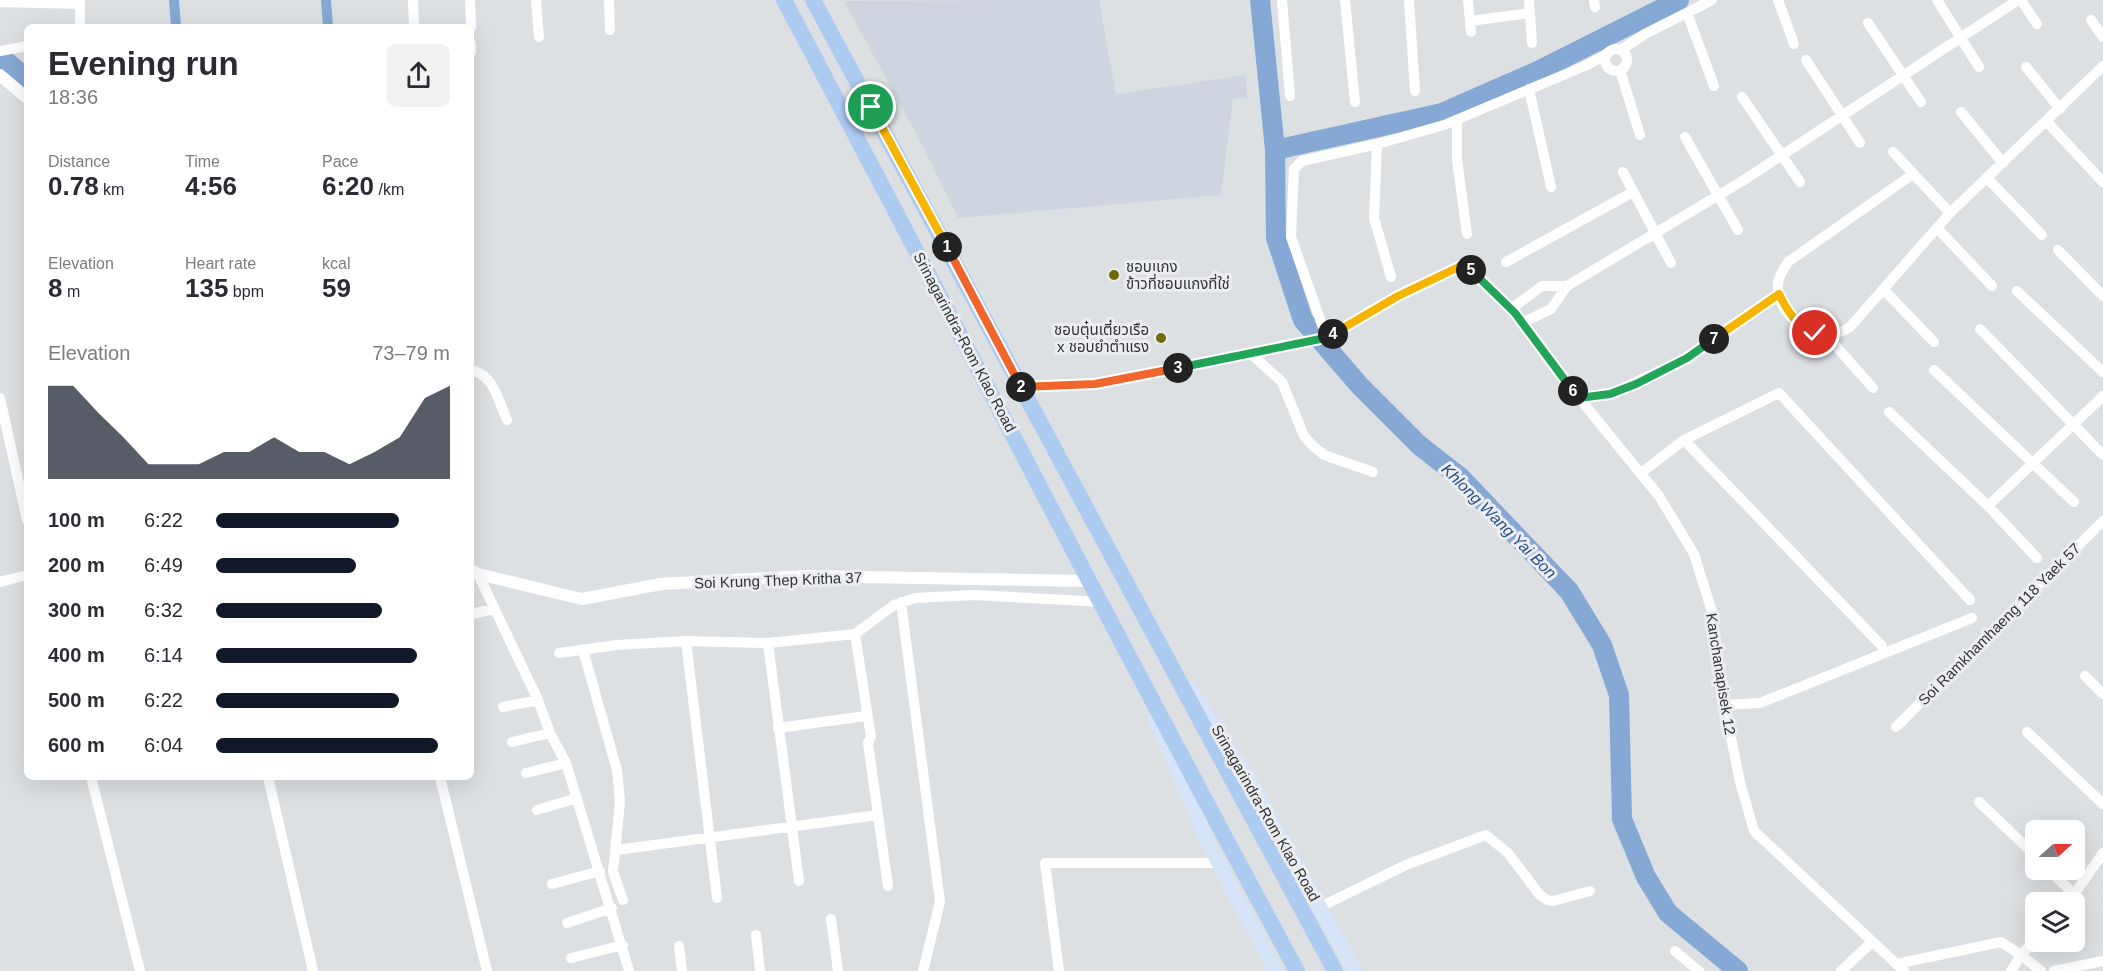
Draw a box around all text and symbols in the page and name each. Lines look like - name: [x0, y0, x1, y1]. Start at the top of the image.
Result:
- button: share: [387, 44, 450, 107]
- text: Evening run: [48, 45, 239, 82]
- pin: [845, 81, 896, 132]
- text: 18:36: [48, 86, 98, 108]
- icon: arrive: [854, 90, 887, 123]
- text: Distance: [48, 153, 110, 170]
- text: Time: [185, 153, 220, 170]
- text: Pace: [322, 153, 358, 170]
- text: 0.78: [48, 171, 99, 201]
- text: 4:56: [185, 171, 237, 201]
- text: 6:20: [322, 171, 374, 201]
- text: km: [99, 181, 124, 198]
- text: /km: [374, 181, 404, 198]
- pin: 1: [932, 232, 962, 262]
- text: 1: [943, 238, 951, 255]
- street label: Srinagarindra-Rom Klao Road: [910, 249, 1020, 435]
- text: Elevation: [48, 255, 114, 272]
- text: Heart rate: [185, 255, 256, 272]
- text: kcal: [322, 255, 350, 272]
- pin: 5: [1456, 255, 1486, 285]
- place label: ชอบแกง ข้าวที่ชอบแกงที่ใช่: [1126, 258, 1230, 292]
- text: 5: [1467, 261, 1475, 278]
- marker: ชอบแกง ข้าวที่ชอบแกงที่ใช่: [1107, 268, 1121, 282]
- text: 8: [48, 273, 62, 303]
- text: 135: [185, 273, 228, 303]
- text: 59: [322, 273, 351, 303]
- text: m: [62, 283, 80, 300]
- text: bpm: [228, 283, 264, 300]
- pin: [1789, 307, 1840, 358]
- icon: check: [1798, 316, 1831, 349]
- place label: ชอบตุ๋นเตี๋ยวเรือ x ชอบยำตำแรง: [1054, 319, 1149, 355]
- pin: 4: [1318, 319, 1348, 349]
- pin: 7: [1699, 324, 1729, 354]
- text: 4: [1329, 325, 1337, 342]
- text: 7: [1710, 330, 1718, 347]
- marker: ชอบตุ๋นเตี๋ยวเรือ x ชอบยำตำแรง: [1154, 331, 1168, 345]
- text: Elevation: [48, 342, 130, 364]
- text: 73–79 m: [372, 342, 450, 364]
- pin: 3: [1163, 353, 1193, 383]
- text: 3: [1174, 359, 1182, 376]
- pin: 2: [1006, 372, 1036, 402]
- pin: 6: [1558, 376, 1588, 406]
- text: 2: [1017, 378, 1025, 395]
- text: 6: [1569, 382, 1577, 399]
- water label: Khlong Wang Yai Bon: [1438, 460, 1560, 582]
- text: 100 m: [48, 509, 105, 531]
- text: 6:22: [144, 509, 183, 531]
- street label: Soi Ramkhamhaeng 118 Yaek 57: [1915, 540, 2083, 708]
- text: 200 m: [48, 554, 105, 576]
- text: 6:49: [144, 554, 183, 576]
- street label: Soi Krung Thep Kritha 37: [694, 569, 862, 591]
- text: 300 m: [48, 599, 105, 621]
- text: 6:32: [144, 599, 183, 621]
- street label: Kanchanapisek 12: [1703, 612, 1739, 736]
- text: 400 m: [48, 644, 105, 666]
- text: 6:14: [144, 644, 183, 666]
- text: 500 m: [48, 689, 105, 711]
- text: 6:22: [144, 689, 183, 711]
- street label: Srinagarindra-Rom Klao Road: [1208, 722, 1324, 904]
- text: 600 m: [48, 734, 105, 756]
- text: 6:04: [144, 734, 183, 756]
- north arrow: [2025, 820, 2085, 880]
- map controls: [2025, 820, 2085, 952]
- button: layers: [2025, 892, 2085, 952]

